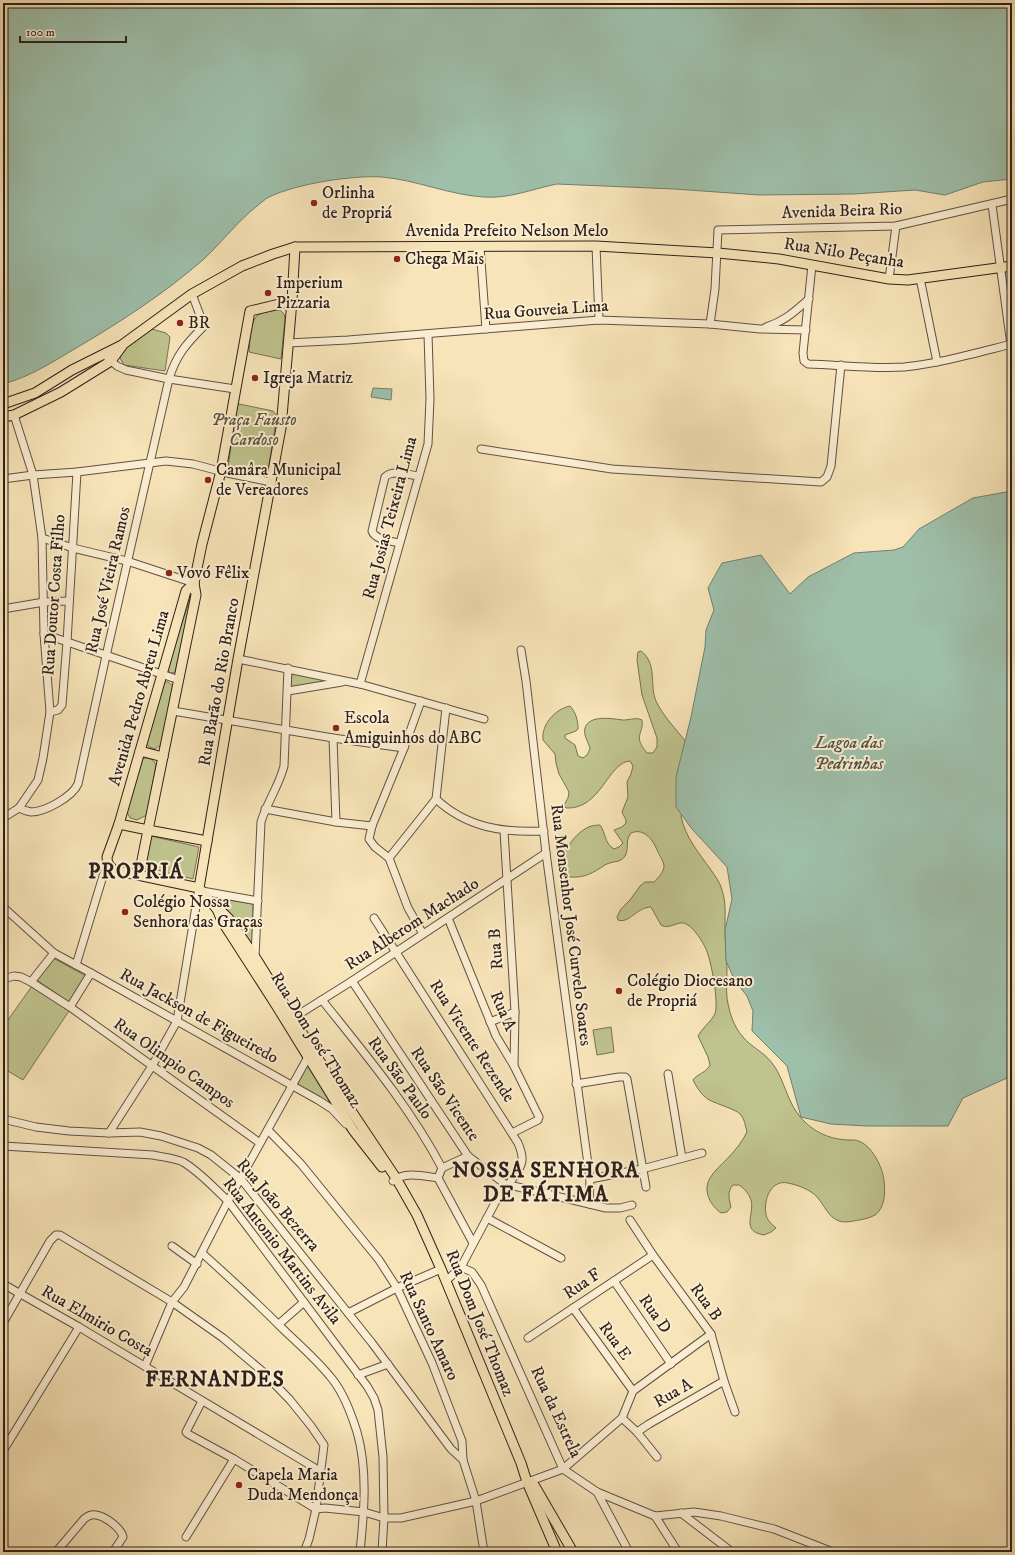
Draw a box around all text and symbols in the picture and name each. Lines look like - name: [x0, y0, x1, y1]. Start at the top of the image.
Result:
- scale bar: [20, 18, 126, 44]
- text: 100 m: [26, 25, 55, 40]
- place label: Orlinha de Propriá: [322, 182, 393, 224]
- marker: Orlinha de Propriá: [309, 198, 319, 208]
- street label: Avenida Beira Rio: [781, 198, 903, 224]
- street label: Avenida Prefeito Nelson Melo: [406, 220, 608, 242]
- street label: Rua Nilo Peçanha: [782, 233, 906, 273]
- place label: Chega Mais: [405, 248, 484, 270]
- marker: Chega Mais: [392, 254, 402, 264]
- place label: Imperium Pizzaria: [276, 272, 343, 314]
- marker: Imperium Pizzaria: [263, 288, 273, 298]
- street label: Rua Gouveia Lima: [483, 295, 610, 325]
- place label: BR: [188, 312, 211, 334]
- marker: BR: [175, 318, 185, 328]
- place label: Igreja Matriz: [263, 367, 354, 389]
- marker: Igreja Matriz: [250, 373, 260, 383]
- park label: Praça Fausto Cardoso: [211, 409, 297, 451]
- street label: Rua Josias Teixeira Lima: [358, 433, 423, 602]
- place label: Camâra Municipal de Vereadores: [216, 459, 341, 501]
- marker: Camâra Municipal de Vereadores: [203, 475, 213, 485]
- street label: Rua José Vieira Ramos: [80, 504, 136, 656]
- street label: Rua Doutor Costa Filho: [37, 514, 71, 676]
- place label: Vovó Fêlix: [176, 562, 250, 584]
- marker: Vovó Fêlix: [164, 568, 174, 578]
- street label: Rua Barão do Rio Branco: [193, 596, 245, 768]
- street label: Avenida Pedro Abreu Lima: [103, 607, 175, 788]
- place label: Escola Amiguinhos do ABC: [344, 707, 481, 749]
- marker: Escola Amiguinhos do ABC: [331, 723, 341, 733]
- water label: Lagoa das Pedrinhas: [814, 732, 884, 775]
- street label: Rua Monsenhor José Curvelo Soares: [545, 803, 597, 1047]
- district label: PROPRIÁ: [88, 857, 184, 885]
- street label: Rua Alberom Machado: [341, 872, 483, 976]
- place label: Colégio Nossa Senhora das Graças: [133, 891, 263, 933]
- marker: Colégio Nossa Senhora das Graças: [120, 907, 130, 917]
- street label: Rua B: [484, 928, 508, 970]
- street label: Rua Jackson de Figueiredo: [116, 963, 282, 1069]
- street label: Rua Dom José Thomaz: [265, 968, 367, 1113]
- place label: Colégio Diocesano de Propriá: [627, 970, 753, 1012]
- street label: Rua Vicente Rezende: [424, 976, 520, 1106]
- marker: Colégio Diocesano de Propriá: [614, 986, 624, 996]
- street label: Rua A: [485, 988, 521, 1034]
- street label: Rua Olimpio Campos: [109, 1013, 239, 1113]
- street label: Rua São Paulo: [363, 1032, 437, 1124]
- street label: Rua São Vicente: [405, 1043, 485, 1145]
- street label: Rua João Bezerra: [232, 1154, 325, 1257]
- district label: NOSSA SENHORA DE FÁTIMA: [452, 1158, 640, 1208]
- street label: Rua Antonio Martins Avila: [218, 1173, 347, 1330]
- street label: Rua Dom José Thomaz: [441, 1246, 520, 1400]
- street label: Rua F: [559, 1263, 606, 1305]
- street label: Rua Santo Amaro: [394, 1268, 464, 1384]
- street label: Rua B: [685, 1279, 727, 1325]
- street label: Rua Elmirio Costa: [37, 1280, 157, 1362]
- street label: Rua D: [634, 1290, 676, 1338]
- street label: Rua E: [594, 1317, 636, 1365]
- street label: Rua da Estrela: [525, 1363, 587, 1462]
- district label: FERNANDES: [145, 1367, 285, 1393]
- street label: Rua A: [650, 1373, 696, 1413]
- place label: Capela Maria Duda Mendonça: [247, 1464, 359, 1506]
- marker: Capela Maria Duda Mendonça: [234, 1480, 244, 1490]

